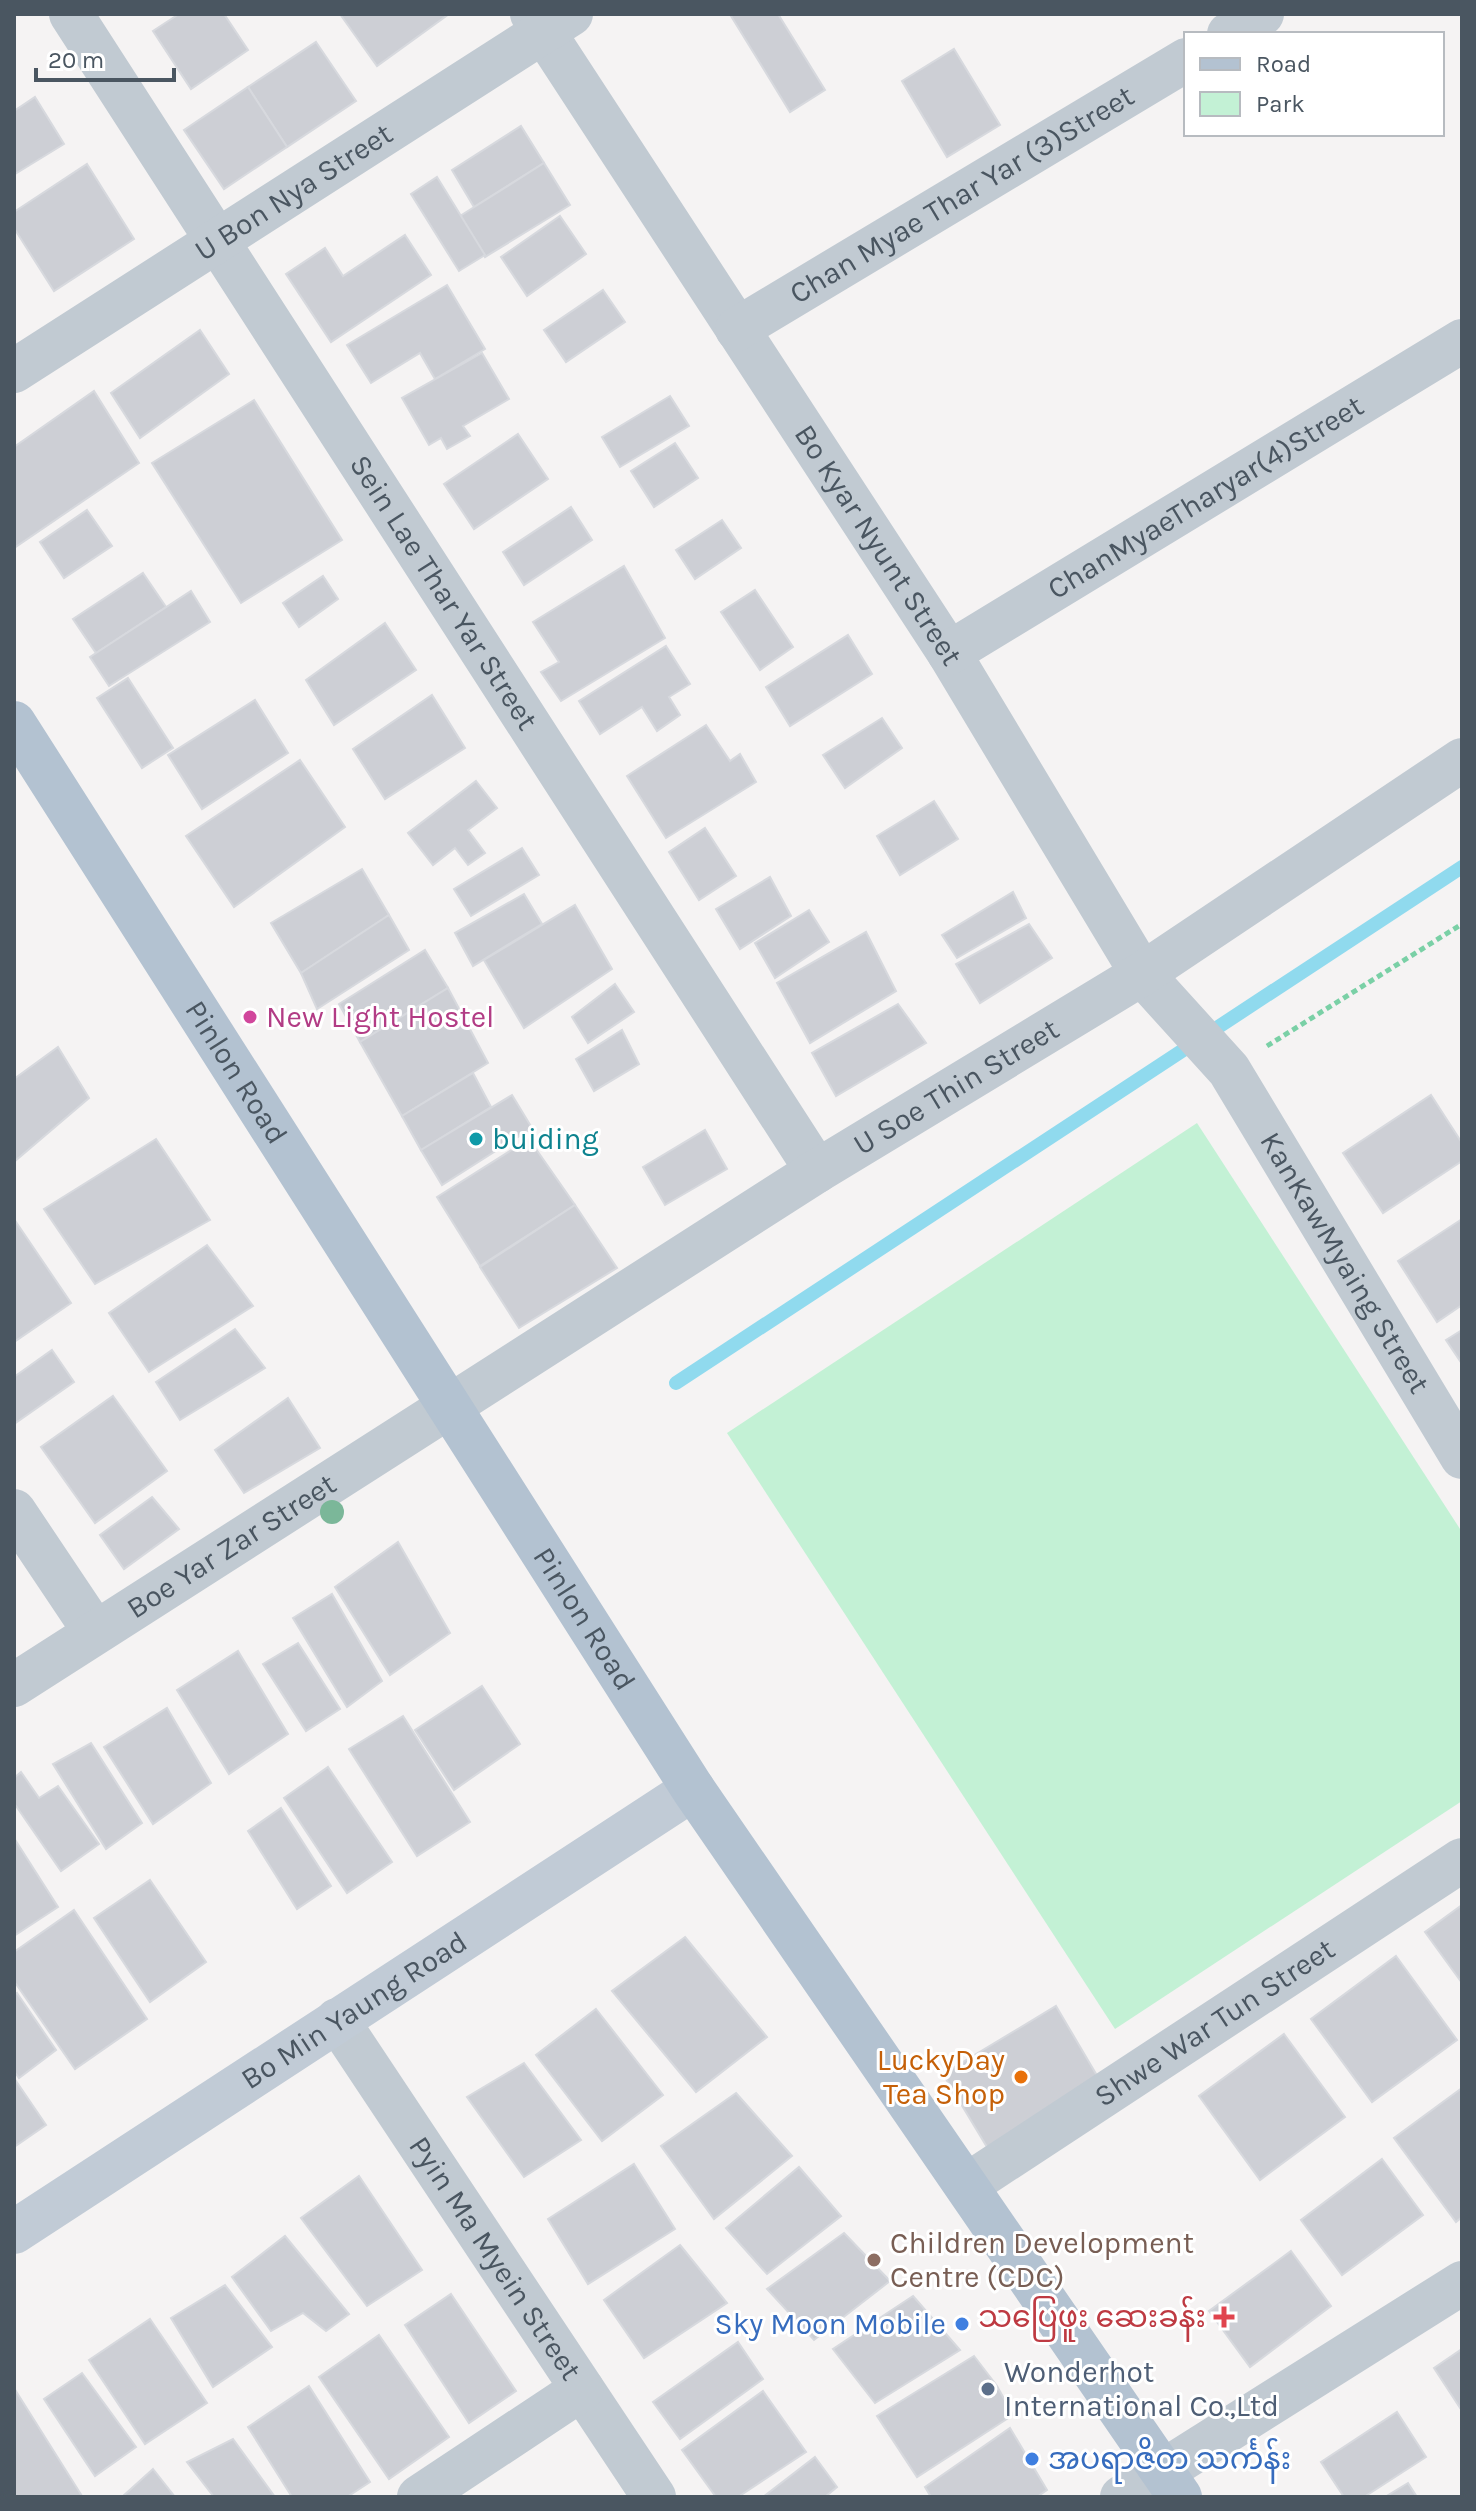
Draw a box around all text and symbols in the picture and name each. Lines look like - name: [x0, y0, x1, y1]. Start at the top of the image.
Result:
- scale bar: [36, 32, 174, 82]
- legend: [1184, 32, 1444, 136]
- text: 20 m: [48, 46, 104, 74]
- text: Road: [1256, 50, 1311, 78]
- street label: Chan Myae Thar Yar (3)Street: [783, 77, 1140, 311]
- text: Park: [1256, 90, 1305, 118]
- street label: U Bon Nya Street: [188, 115, 399, 268]
- street label: ChanMyaeTharyar(4)Street: [1041, 387, 1370, 607]
- street label: Bo Kyar Nyunt Street: [787, 418, 970, 672]
- street label: Sein Lae Thar Yar Street: [342, 448, 546, 736]
- street label: Pinlon Road: [177, 994, 295, 1151]
- place label: New Light Hostel: [266, 999, 495, 1035]
- marker: New Light Hostel: [241, 1008, 259, 1026]
- street label: U Soe Thin Street: [847, 1011, 1065, 1163]
- place label: buiding: [492, 1121, 599, 1157]
- street label: KanKawMyaing Street: [1253, 1125, 1437, 1400]
- marker: buiding: [467, 1130, 485, 1148]
- street label: Boe Yar Zar Street: [120, 1466, 343, 1626]
- street label: Pinlon Road: [526, 1540, 643, 1697]
- street label: Bo Min Yaung Road: [234, 1923, 474, 2097]
- street label: Shwe War Tun Street: [1088, 1931, 1341, 2114]
- place label: LuckyDay Tea Shop: [877, 2042, 1005, 2112]
- marker: LuckyDay Tea Shop: [1012, 2068, 1030, 2086]
- street label: Pyin Ma Myein Street: [401, 2129, 589, 2387]
- place label: Children Development Centre (CDC): [890, 2225, 1194, 2295]
- marker: Children Development Centre (CDC): [865, 2251, 883, 2269]
- place label: သပြေဖူး ဆေးခန်း: [978, 2295, 1206, 2342]
- place label: Sky Moon Mobile: [715, 2306, 946, 2342]
- marker: သပြေဖူး ဆေးခန်း: [1213, 2306, 1235, 2328]
- marker: Sky Moon Mobile: [953, 2315, 971, 2333]
- place label: Wonderhot International Co.,Ltd: [1004, 2354, 1279, 2424]
- marker: Wonderhot International Co.,Ltd: [979, 2380, 997, 2398]
- place label: အပရာဇိတ သင်္ကန်း: [1048, 2437, 1291, 2484]
- marker: အပရာဇိတ သင်္ကန်း: [1023, 2450, 1041, 2468]

